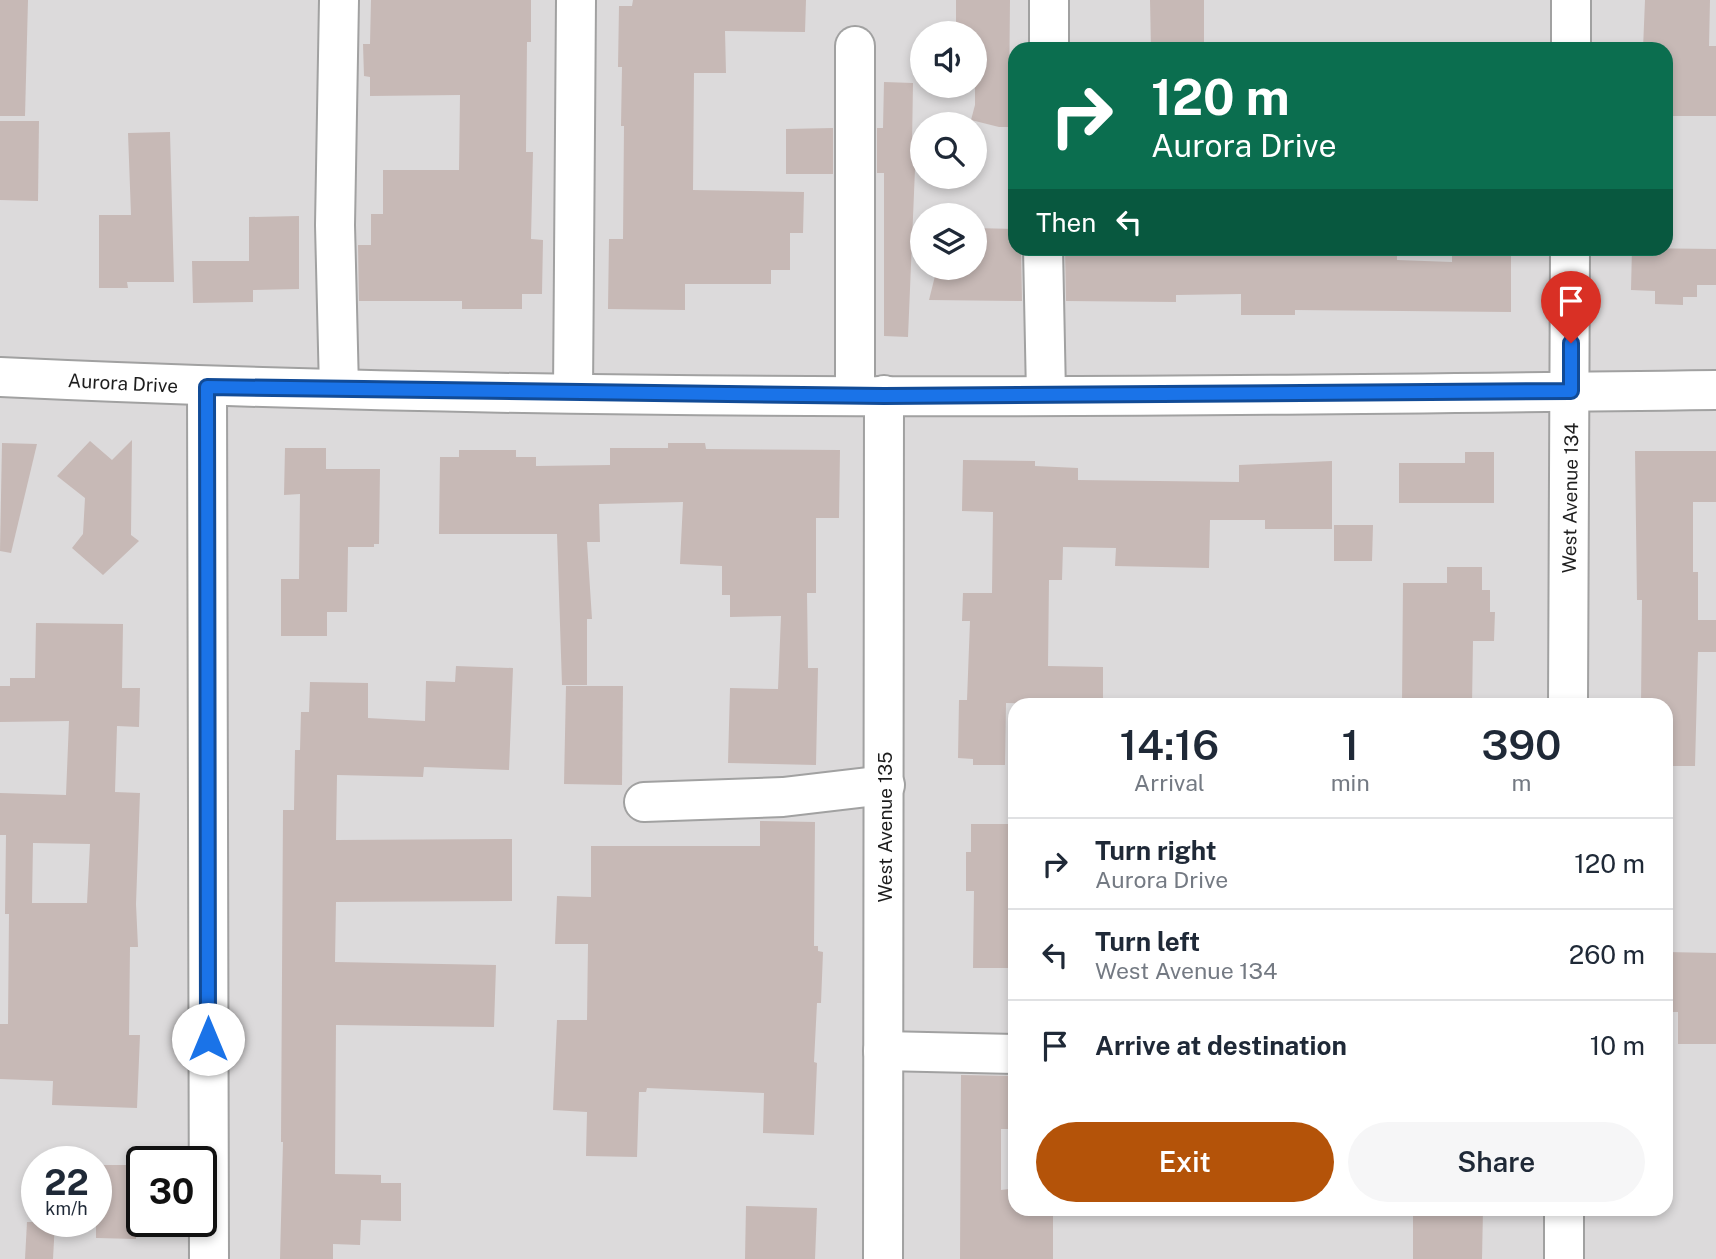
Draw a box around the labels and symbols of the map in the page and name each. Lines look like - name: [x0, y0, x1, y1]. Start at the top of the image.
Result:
- pin: [1541, 271, 1601, 343]
- street label: Aurora Drive: [67, 369, 179, 397]
- street label: West Avenue 134: [1558, 422, 1582, 574]
- street label: West Avenue 135: [874, 752, 896, 902]
- position arrow: [171, 1002, 245, 1076]
- speed limit sign: 30: [126, 1146, 217, 1237]

